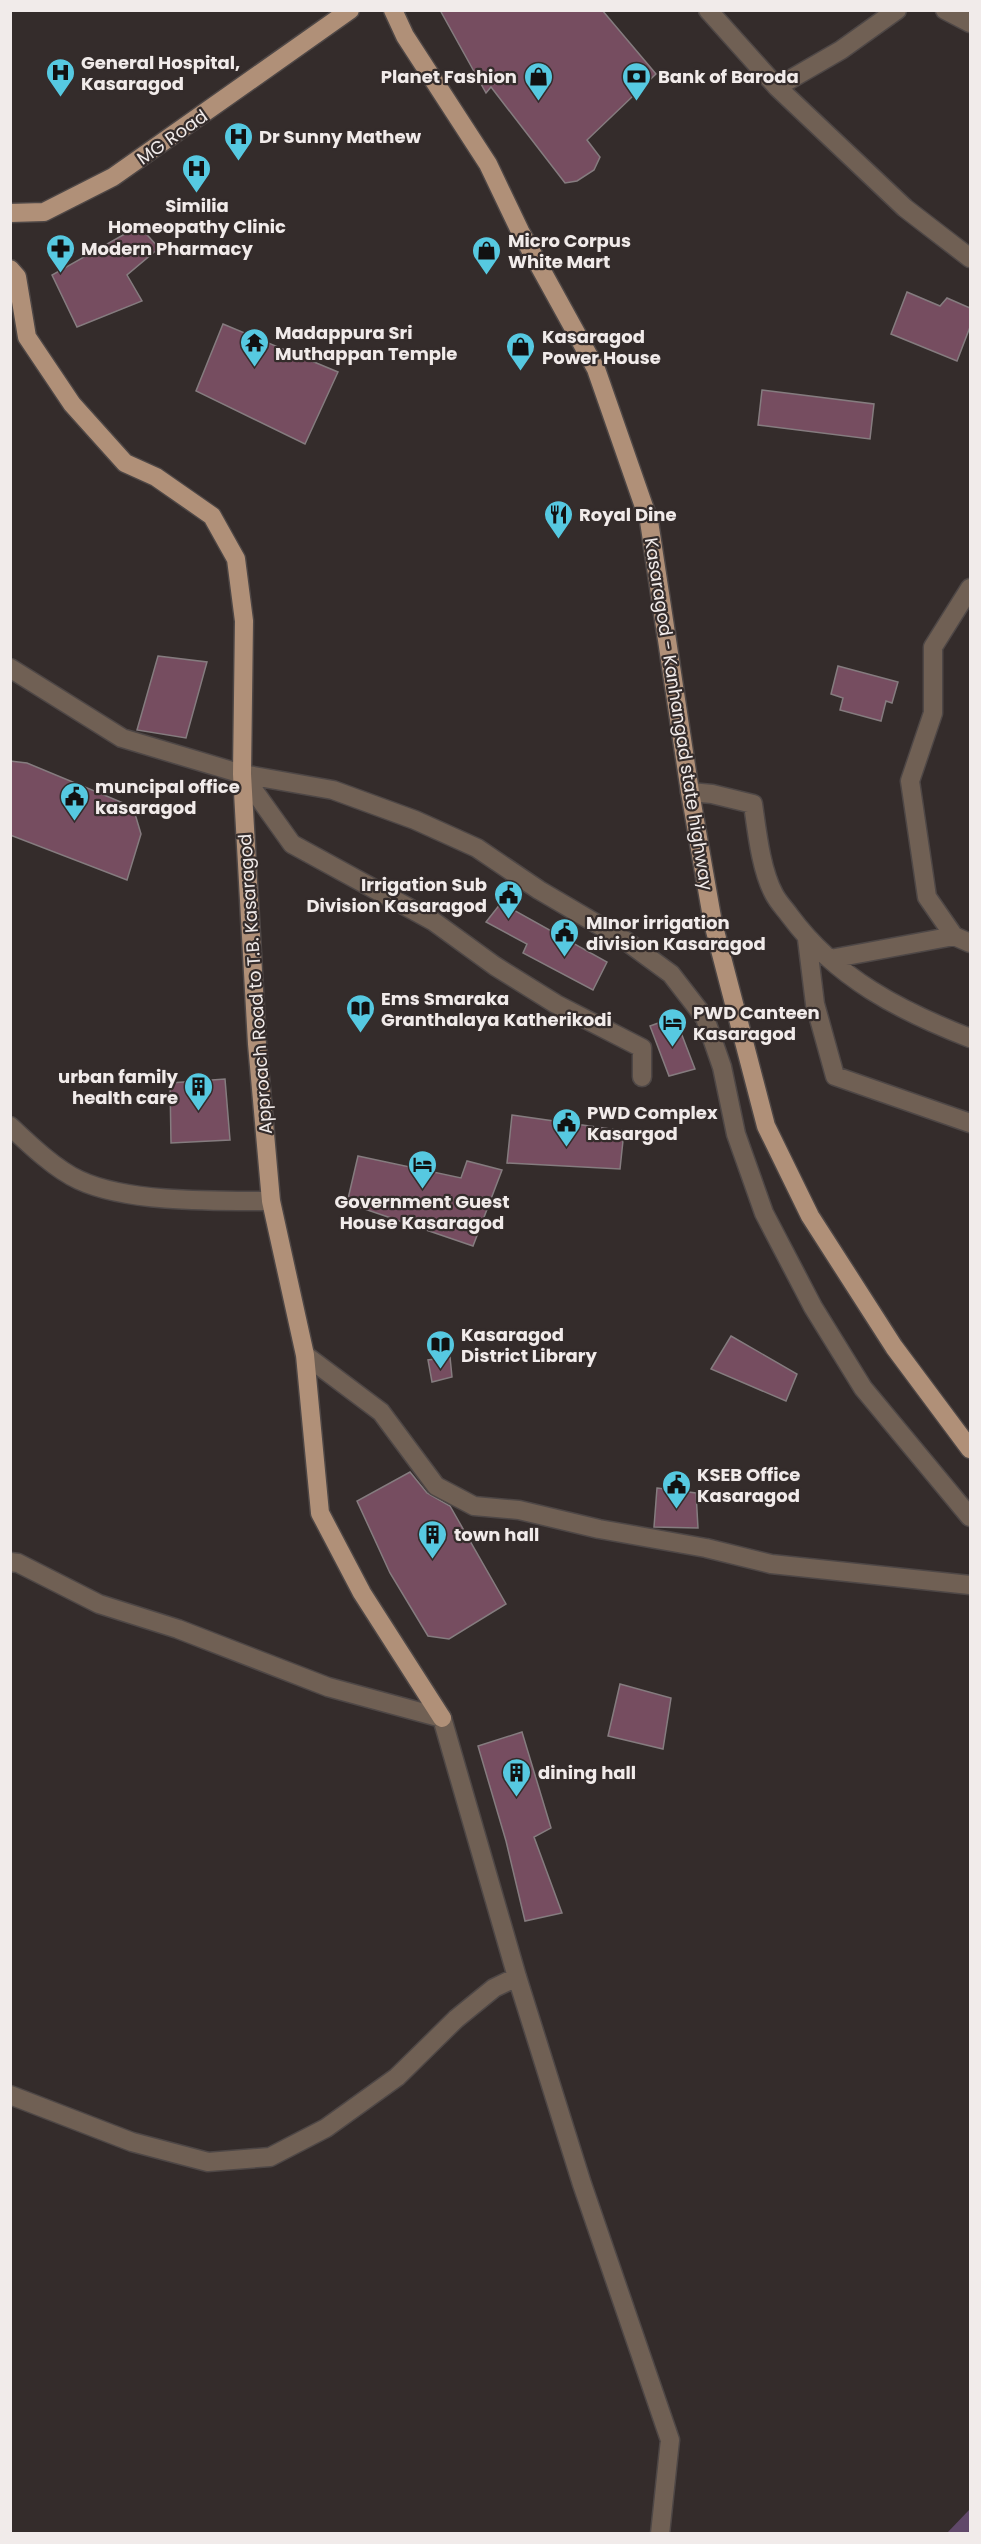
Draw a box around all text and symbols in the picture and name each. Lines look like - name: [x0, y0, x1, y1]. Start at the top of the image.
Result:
- place label: General Hospital, Kasaragod: [81, 50, 240, 96]
- hospital icon: General Hospital, Kasaragod: [44, 56, 76, 98]
- shop icon: Planet Fashion: [522, 60, 554, 102]
- bank icon: Bank of Baroda: [621, 60, 653, 102]
- place label: Planet Fashion: [381, 64, 517, 89]
- place label: Bank of Baroda: [658, 64, 799, 89]
- street label: MG Road: [132, 103, 212, 171]
- hospital icon: Dr Sunny Mathew: [222, 120, 254, 162]
- place label: Dr Sunny Mathew: [259, 124, 422, 149]
- hospital icon: Similia Homeopathy Clinic: [181, 152, 213, 194]
- place label: Similia Homeopathy Clinic: [108, 193, 286, 239]
- place label: Micro Corpus White Mart: [508, 228, 631, 274]
- pharmacy icon: Modern Pharmacy: [44, 232, 76, 274]
- shop icon: Micro Corpus White Mart: [471, 234, 503, 276]
- place label: Modern Pharmacy: [81, 236, 253, 261]
- place label: Madappura Sri Muthappan Temple: [275, 320, 457, 366]
- place label: Kasaragod Power House: [542, 324, 661, 370]
- temple icon: Madappura Sri Muthappan Temple: [238, 326, 270, 368]
- shop icon: Kasaragod Power House: [505, 330, 537, 372]
- restaurant icon: Royal Dine: [542, 498, 574, 540]
- place label: Royal Dine: [579, 502, 677, 527]
- street label: Kasaragod - Kanhangad state highway: [639, 536, 719, 892]
- place label: muncipal office kasaragod: [95, 774, 240, 820]
- public building icon: muncipal office kasaragod: [58, 780, 90, 822]
- street label: Approach Road to T.B. Kasaragod: [232, 833, 278, 1135]
- place label: Irrigation Sub Division Kasaragod: [306, 872, 487, 918]
- public building icon: Irrigation Sub Division Kasaragod: [492, 878, 524, 920]
- place label: MInor irrigation division Kasaragod: [586, 910, 766, 956]
- public building icon: MInor irrigation division Kasaragod: [549, 916, 581, 958]
- place label: Ems Smaraka Granthalaya Katherikodi: [381, 986, 612, 1032]
- library icon: Ems Smaraka Granthalaya Katherikodi: [344, 992, 376, 1034]
- place label: PWD Canteen Kasaragod: [693, 1000, 820, 1046]
- hotel icon: PWD Canteen Kasaragod: [656, 1006, 688, 1048]
- place label: urban family health care: [58, 1064, 179, 1110]
- building icon: urban family health care: [183, 1070, 215, 1112]
- place label: PWD Complex Kasargod: [587, 1100, 718, 1146]
- public building icon: PWD Complex Kasargod: [550, 1106, 582, 1148]
- hotel icon: Government Guest House Kasaragod: [406, 1148, 438, 1190]
- place label: Government Guest House Kasaragod: [334, 1189, 510, 1235]
- place label: Kasaragod District Library: [461, 1322, 598, 1368]
- library icon: Kasaragod District Library: [424, 1328, 456, 1370]
- place label: KSEB Office Kasaragod: [697, 1462, 800, 1508]
- public building icon: KSEB Office Kasaragod: [660, 1468, 692, 1510]
- building icon: town hall: [417, 1518, 449, 1560]
- place label: town hall: [454, 1522, 539, 1547]
- building icon: dining hall: [501, 1756, 533, 1798]
- place label: dining hall: [538, 1760, 636, 1785]

